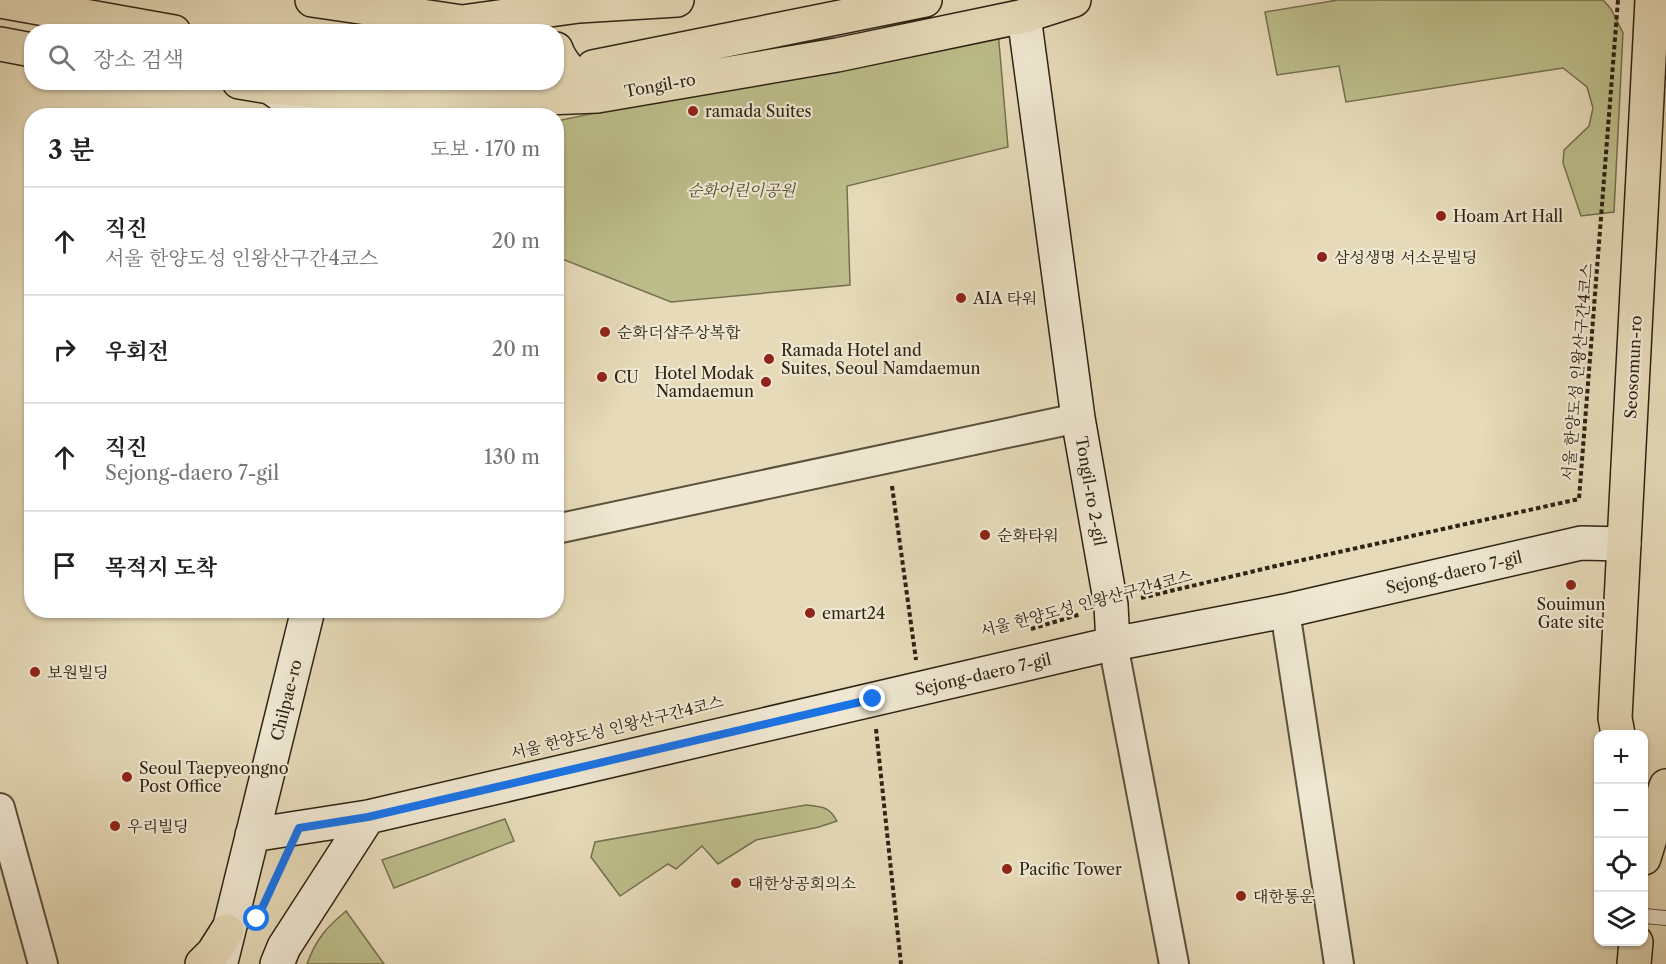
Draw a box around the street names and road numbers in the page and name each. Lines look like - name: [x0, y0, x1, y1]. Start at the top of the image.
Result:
- street label: Tongil-ro: [623, 69, 697, 101]
- street label: 서울 한양도성 인왕산구간4코스: [1558, 262, 1597, 482]
- street label: Seosomun-ro: [1620, 315, 1646, 419]
- street label: Tongil-ro 2-gil: [1072, 435, 1111, 548]
- street label: Sejong-daero 7-gil: [1384, 547, 1524, 597]
- street label: 서울 한양도성 인왕산구간4코스: [978, 565, 1195, 641]
- street label: Sejong-daero 7-gil: [913, 649, 1053, 699]
- street label: Chilpae-ro: [266, 657, 306, 743]
- street label: 서울 한양도성 인왕산구간4코스: [508, 691, 726, 763]

